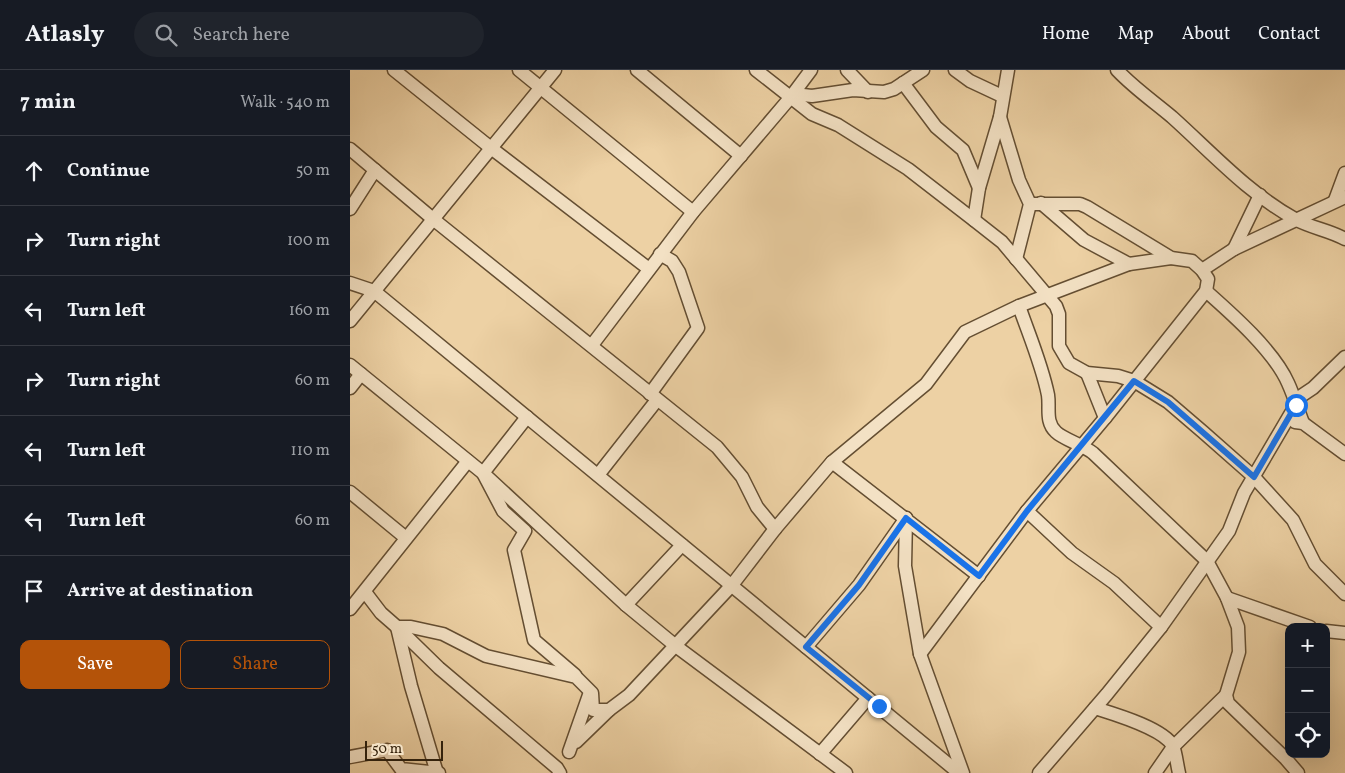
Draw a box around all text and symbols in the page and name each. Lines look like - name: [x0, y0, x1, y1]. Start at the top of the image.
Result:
- search box: [134, 12, 484, 57]
- text: Atlasly: [25, 18, 104, 52]
- icon: search: [152, 21, 180, 49]
- text: Search here: [192, 22, 290, 48]
- text: Home: [1042, 22, 1090, 47]
- text: Map: [1118, 22, 1154, 47]
- text: About: [1182, 22, 1230, 47]
- text: Contact: [1258, 22, 1320, 47]
- text: 7 min: [20, 88, 76, 117]
- text: Walk · 540 m: [240, 92, 330, 114]
- icon: ahead: [20, 157, 48, 185]
- text: Continue: [67, 158, 150, 184]
- text: 50 m: [296, 160, 330, 182]
- icon: right: [20, 227, 48, 255]
- text: Turn right: [67, 228, 160, 254]
- text: 100 m: [287, 230, 330, 252]
- icon: left: [20, 297, 48, 325]
- text: Turn left: [67, 298, 146, 324]
- text: 160 m: [289, 300, 330, 322]
- icon: right: [20, 367, 48, 395]
- text: Turn right: [67, 368, 160, 394]
- text: 60 m: [295, 370, 330, 392]
- route start: [1285, 394, 1308, 417]
- icon: left: [20, 437, 48, 465]
- text: Turn left: [67, 438, 146, 464]
- text: 110 m: [291, 440, 330, 462]
- icon: left: [20, 507, 48, 535]
- text: Turn left: [67, 508, 146, 534]
- text: 60 m: [295, 510, 330, 532]
- icon: arrive: [20, 577, 48, 605]
- text: Arrive at destination: [67, 578, 253, 604]
- map controls: [1285, 623, 1330, 758]
- button: +: [1285, 623, 1330, 668]
- button: Save: [20, 640, 170, 689]
- button: Share: [180, 640, 330, 689]
- button: −: [1285, 668, 1330, 713]
- route end: [868, 695, 891, 718]
- button: locate: [1285, 713, 1330, 758]
- scale bar: [365, 738, 442, 761]
- text: 50 m: [372, 740, 402, 759]

